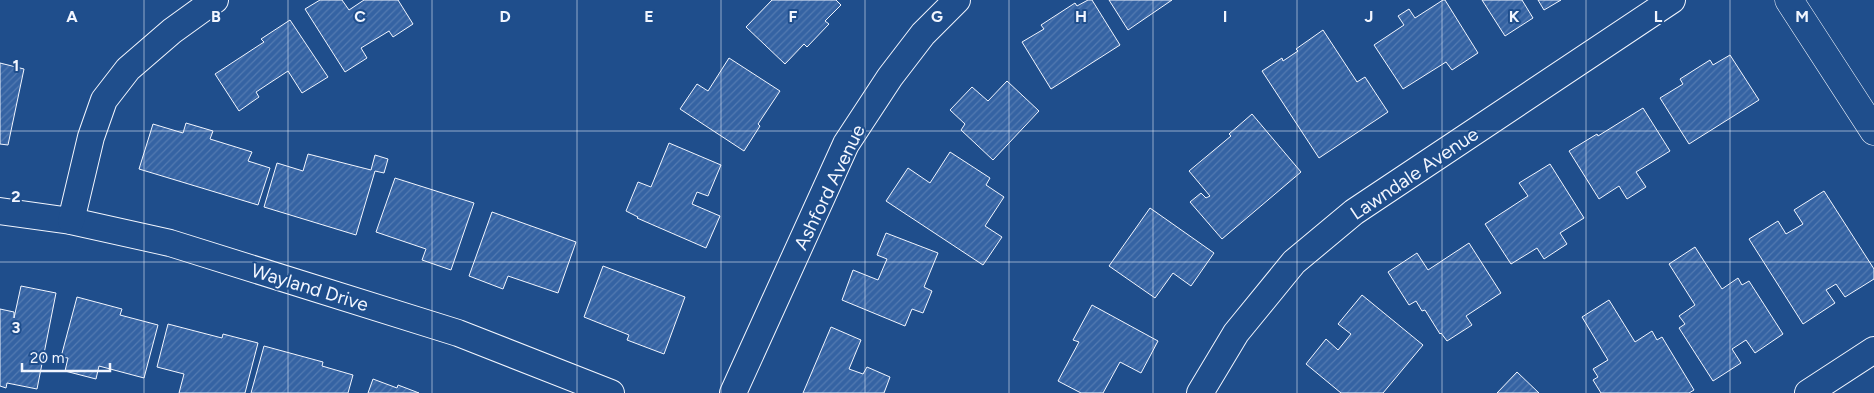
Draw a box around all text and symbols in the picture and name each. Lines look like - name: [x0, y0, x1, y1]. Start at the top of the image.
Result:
- text: A: [66, 7, 78, 26]
- text: B: [211, 7, 221, 26]
- text: C: [354, 7, 366, 26]
- text: D: [499, 7, 511, 26]
- text: E: [644, 7, 654, 26]
- text: F: [789, 7, 798, 26]
- text: G: [931, 7, 943, 26]
- text: H: [1075, 7, 1087, 26]
- text: I: [1223, 7, 1227, 26]
- text: J: [1365, 7, 1373, 26]
- text: K: [1509, 7, 1520, 26]
- text: L: [1654, 7, 1663, 26]
- text: M: [1795, 7, 1809, 26]
- text: 1: [13, 56, 19, 75]
- street label: Ashford Avenue: [789, 121, 870, 254]
- street label: Lawndale Avenue: [1346, 122, 1483, 225]
- text: 2: [11, 187, 21, 206]
- street label: Wayland Drive: [249, 259, 371, 316]
- text: 3: [12, 318, 21, 337]
- scale bar: [22, 340, 110, 372]
- text: 20 m: [30, 349, 64, 367]

